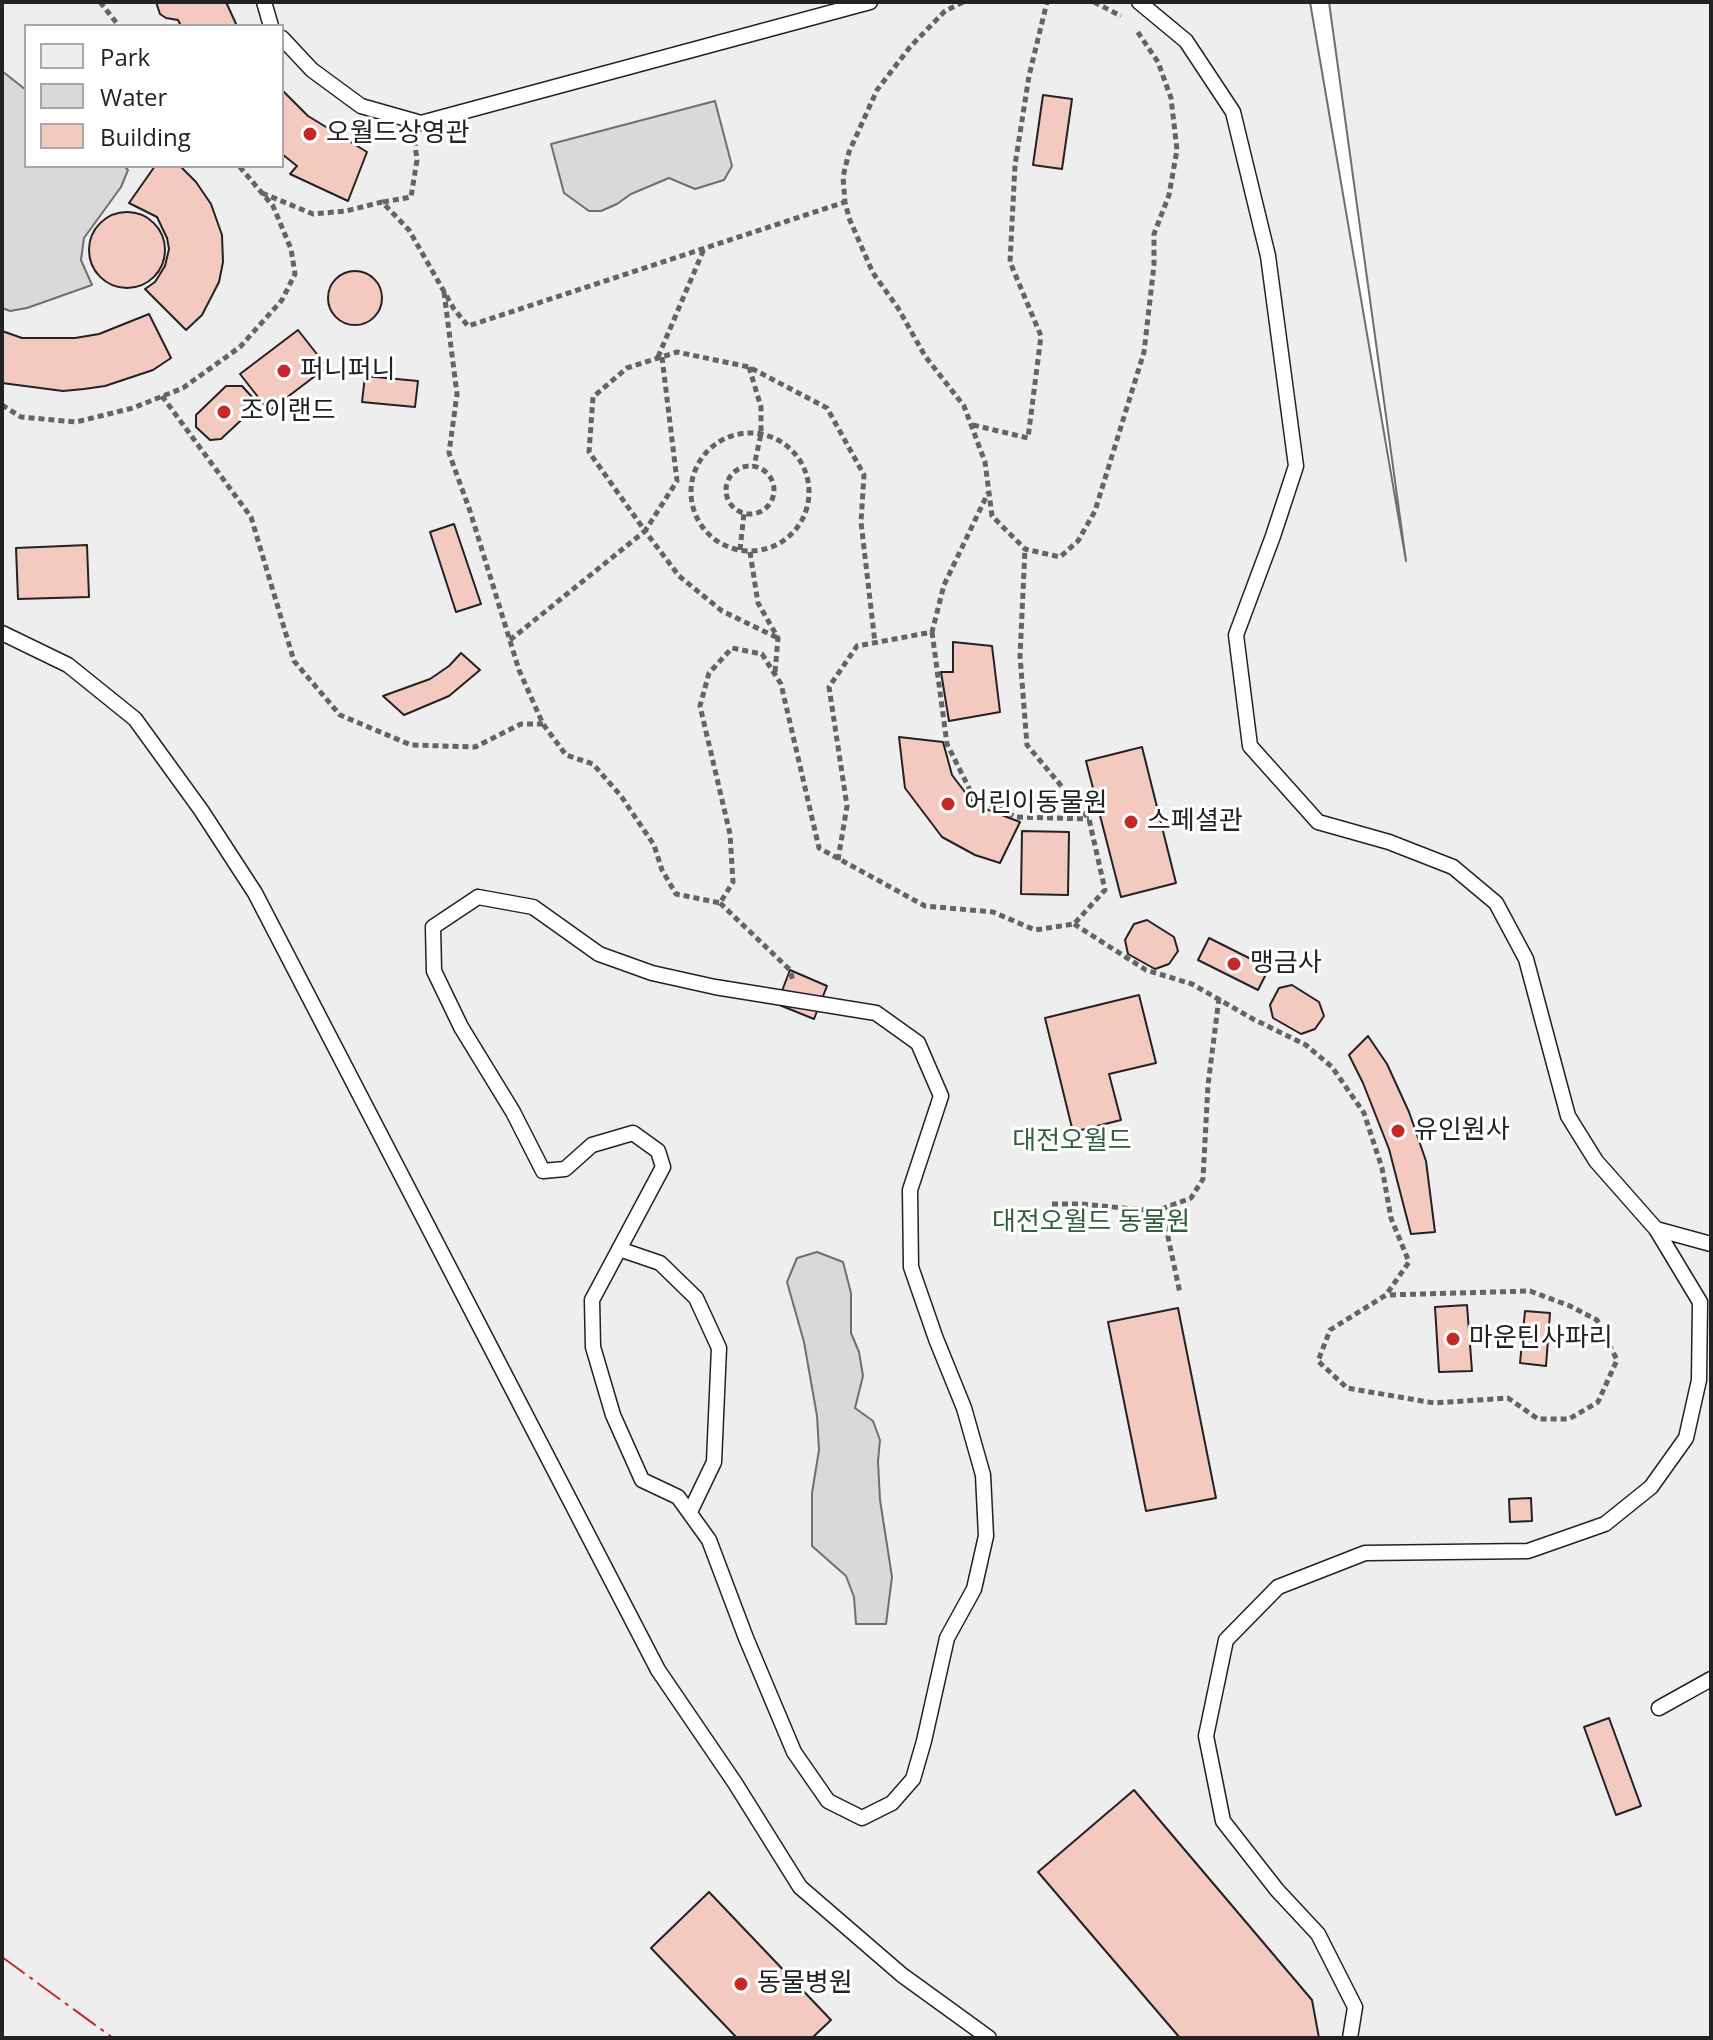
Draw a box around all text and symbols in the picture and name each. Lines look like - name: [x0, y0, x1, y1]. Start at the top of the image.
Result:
- legend: [24, 24, 284, 168]
- text: Park: [100, 40, 150, 73]
- text: Water: [100, 80, 167, 113]
- place label: 오월드상영관: [326, 118, 470, 150]
- text: Building: [100, 120, 191, 153]
- marker: 오월드상영관: [301, 125, 319, 143]
- place label: 퍼니퍼니: [300, 355, 396, 387]
- marker: 퍼니퍼니: [275, 362, 293, 380]
- place label: 조이랜드: [240, 396, 336, 428]
- marker: 조이랜드: [215, 403, 233, 421]
- place label: 어린이동물원: [964, 788, 1108, 820]
- marker: 어린이동물원: [939, 795, 957, 813]
- place label: 스페셜관: [1147, 806, 1243, 838]
- marker: 스페셜관: [1122, 813, 1140, 831]
- place label: 맹금사: [1250, 948, 1322, 980]
- marker: 맹금사: [1225, 955, 1243, 973]
- place label: 유인원사: [1414, 1115, 1510, 1147]
- marker: 유인원사: [1389, 1122, 1407, 1140]
- park label: 대전오월드: [1012, 1126, 1132, 1158]
- park label: 대전오월드 동물원: [992, 1207, 1190, 1239]
- place label: 마운틴사파리: [1469, 1323, 1613, 1355]
- marker: 마운틴사파리: [1444, 1330, 1462, 1348]
- place label: 동물병원: [757, 1968, 853, 2000]
- marker: 동물병원: [732, 1975, 750, 1993]

